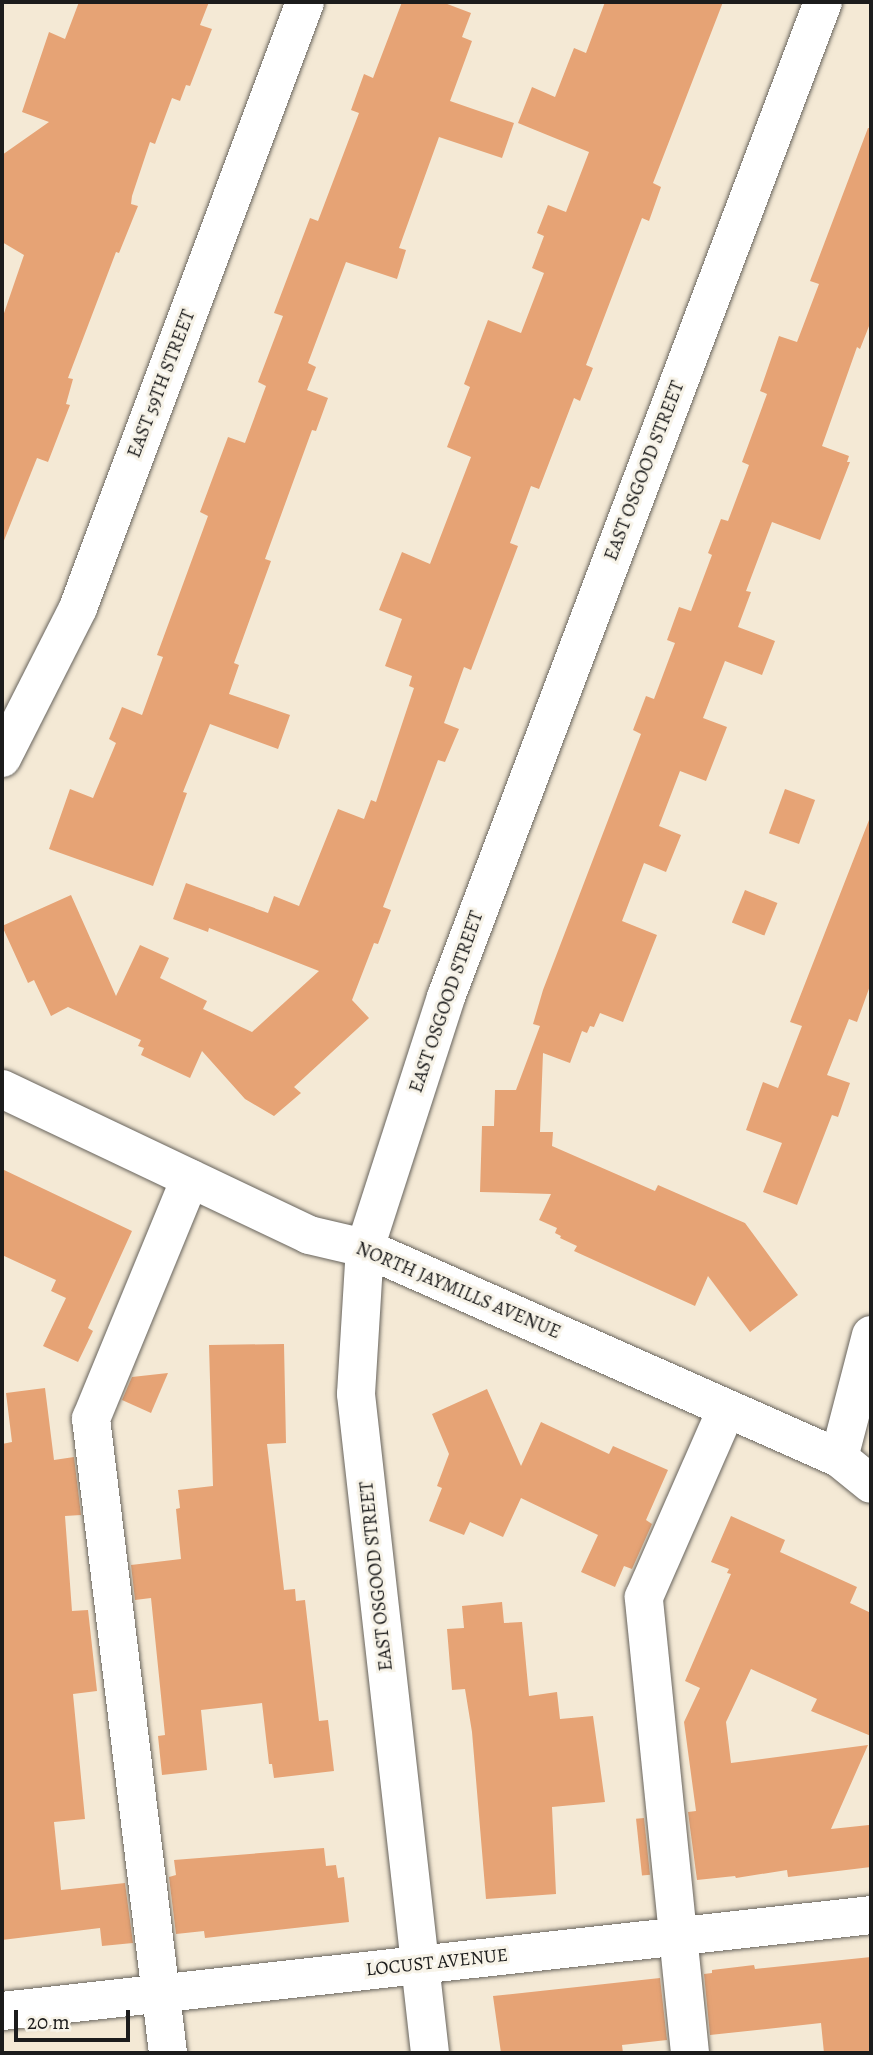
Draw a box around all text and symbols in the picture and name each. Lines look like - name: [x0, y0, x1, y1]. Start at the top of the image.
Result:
- street label: EAST 59TH STREET: [123, 307, 201, 461]
- street label: EAST OSGOOD STREET: [600, 378, 690, 564]
- street label: EAST OSGOOD STREET: [405, 908, 489, 1096]
- street label: NORTH JAYMILLS AVENUE: [352, 1238, 564, 1344]
- street label: EAST OSGOOD STREET: [356, 1480, 398, 1672]
- street label: LOCUST AVENUE: [365, 1944, 509, 1982]
- scale bar: [18, 1996, 133, 2040]
- text: 20 m: [27, 2008, 70, 2036]

